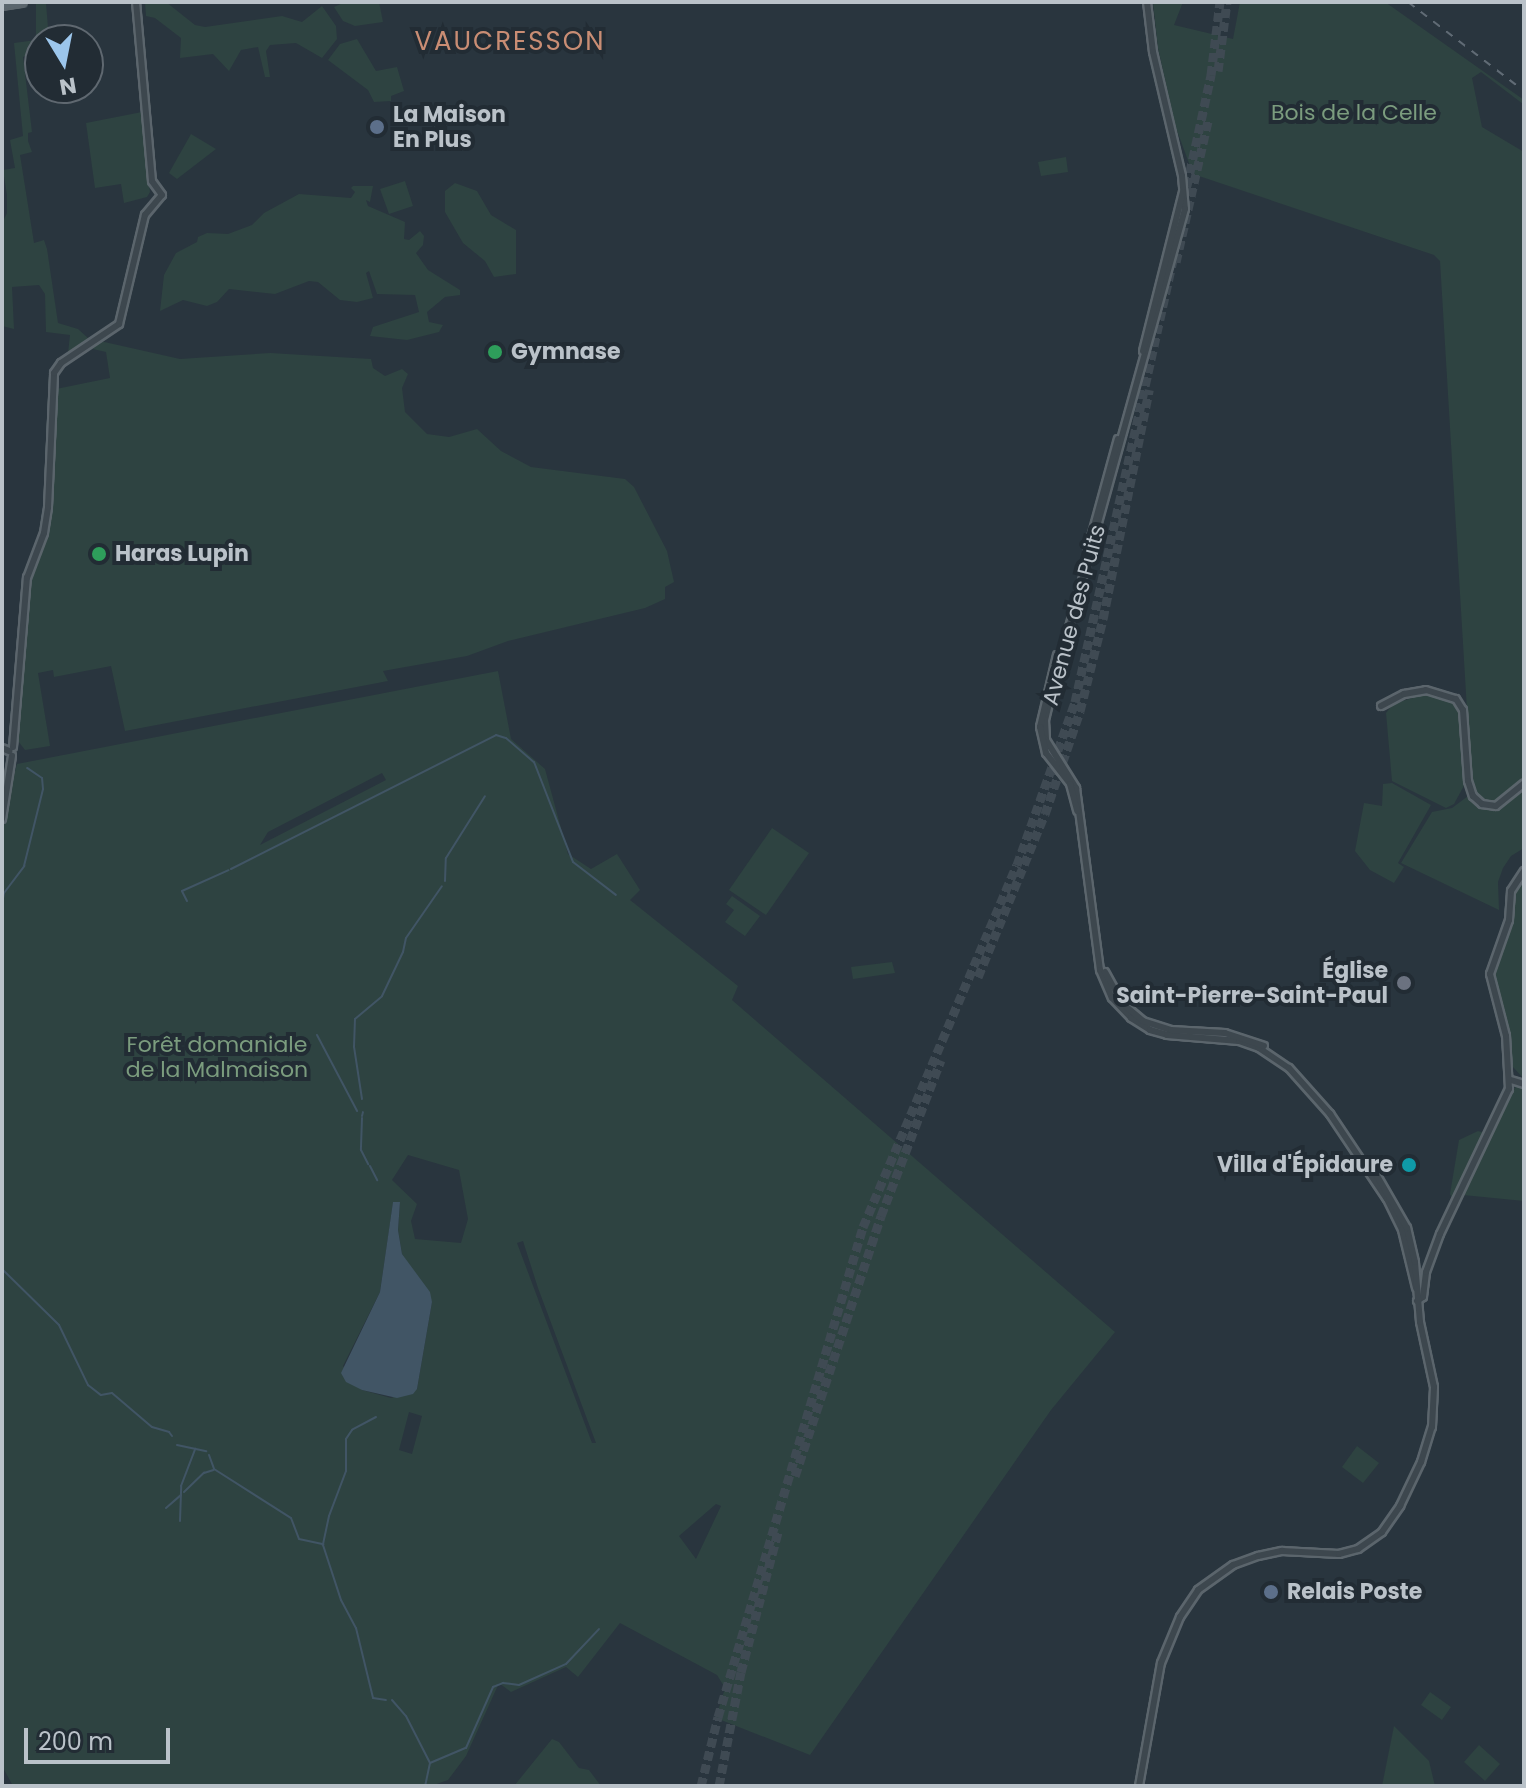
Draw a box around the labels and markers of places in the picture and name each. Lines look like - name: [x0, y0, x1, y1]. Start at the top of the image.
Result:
- place label: La Maison En Plus: [393, 101, 506, 152]
- marker: La Maison En Plus: [368, 118, 386, 136]
- place label: Gymnase: [511, 339, 621, 365]
- marker: Gymnase: [486, 343, 504, 361]
- place label: Haras Lupin: [115, 541, 249, 567]
- marker: Haras Lupin: [90, 545, 108, 563]
- place label: Église Saint-Pierre-Saint-Paul: [1116, 957, 1388, 1008]
- marker: Église Saint-Pierre-Saint-Paul: [1395, 974, 1413, 992]
- place label: Villa d'Épidaure: [1217, 1152, 1393, 1178]
- marker: Villa d'Épidaure: [1400, 1156, 1418, 1174]
- place label: Relais Poste: [1287, 1579, 1422, 1605]
- marker: Relais Poste: [1262, 1583, 1280, 1601]

